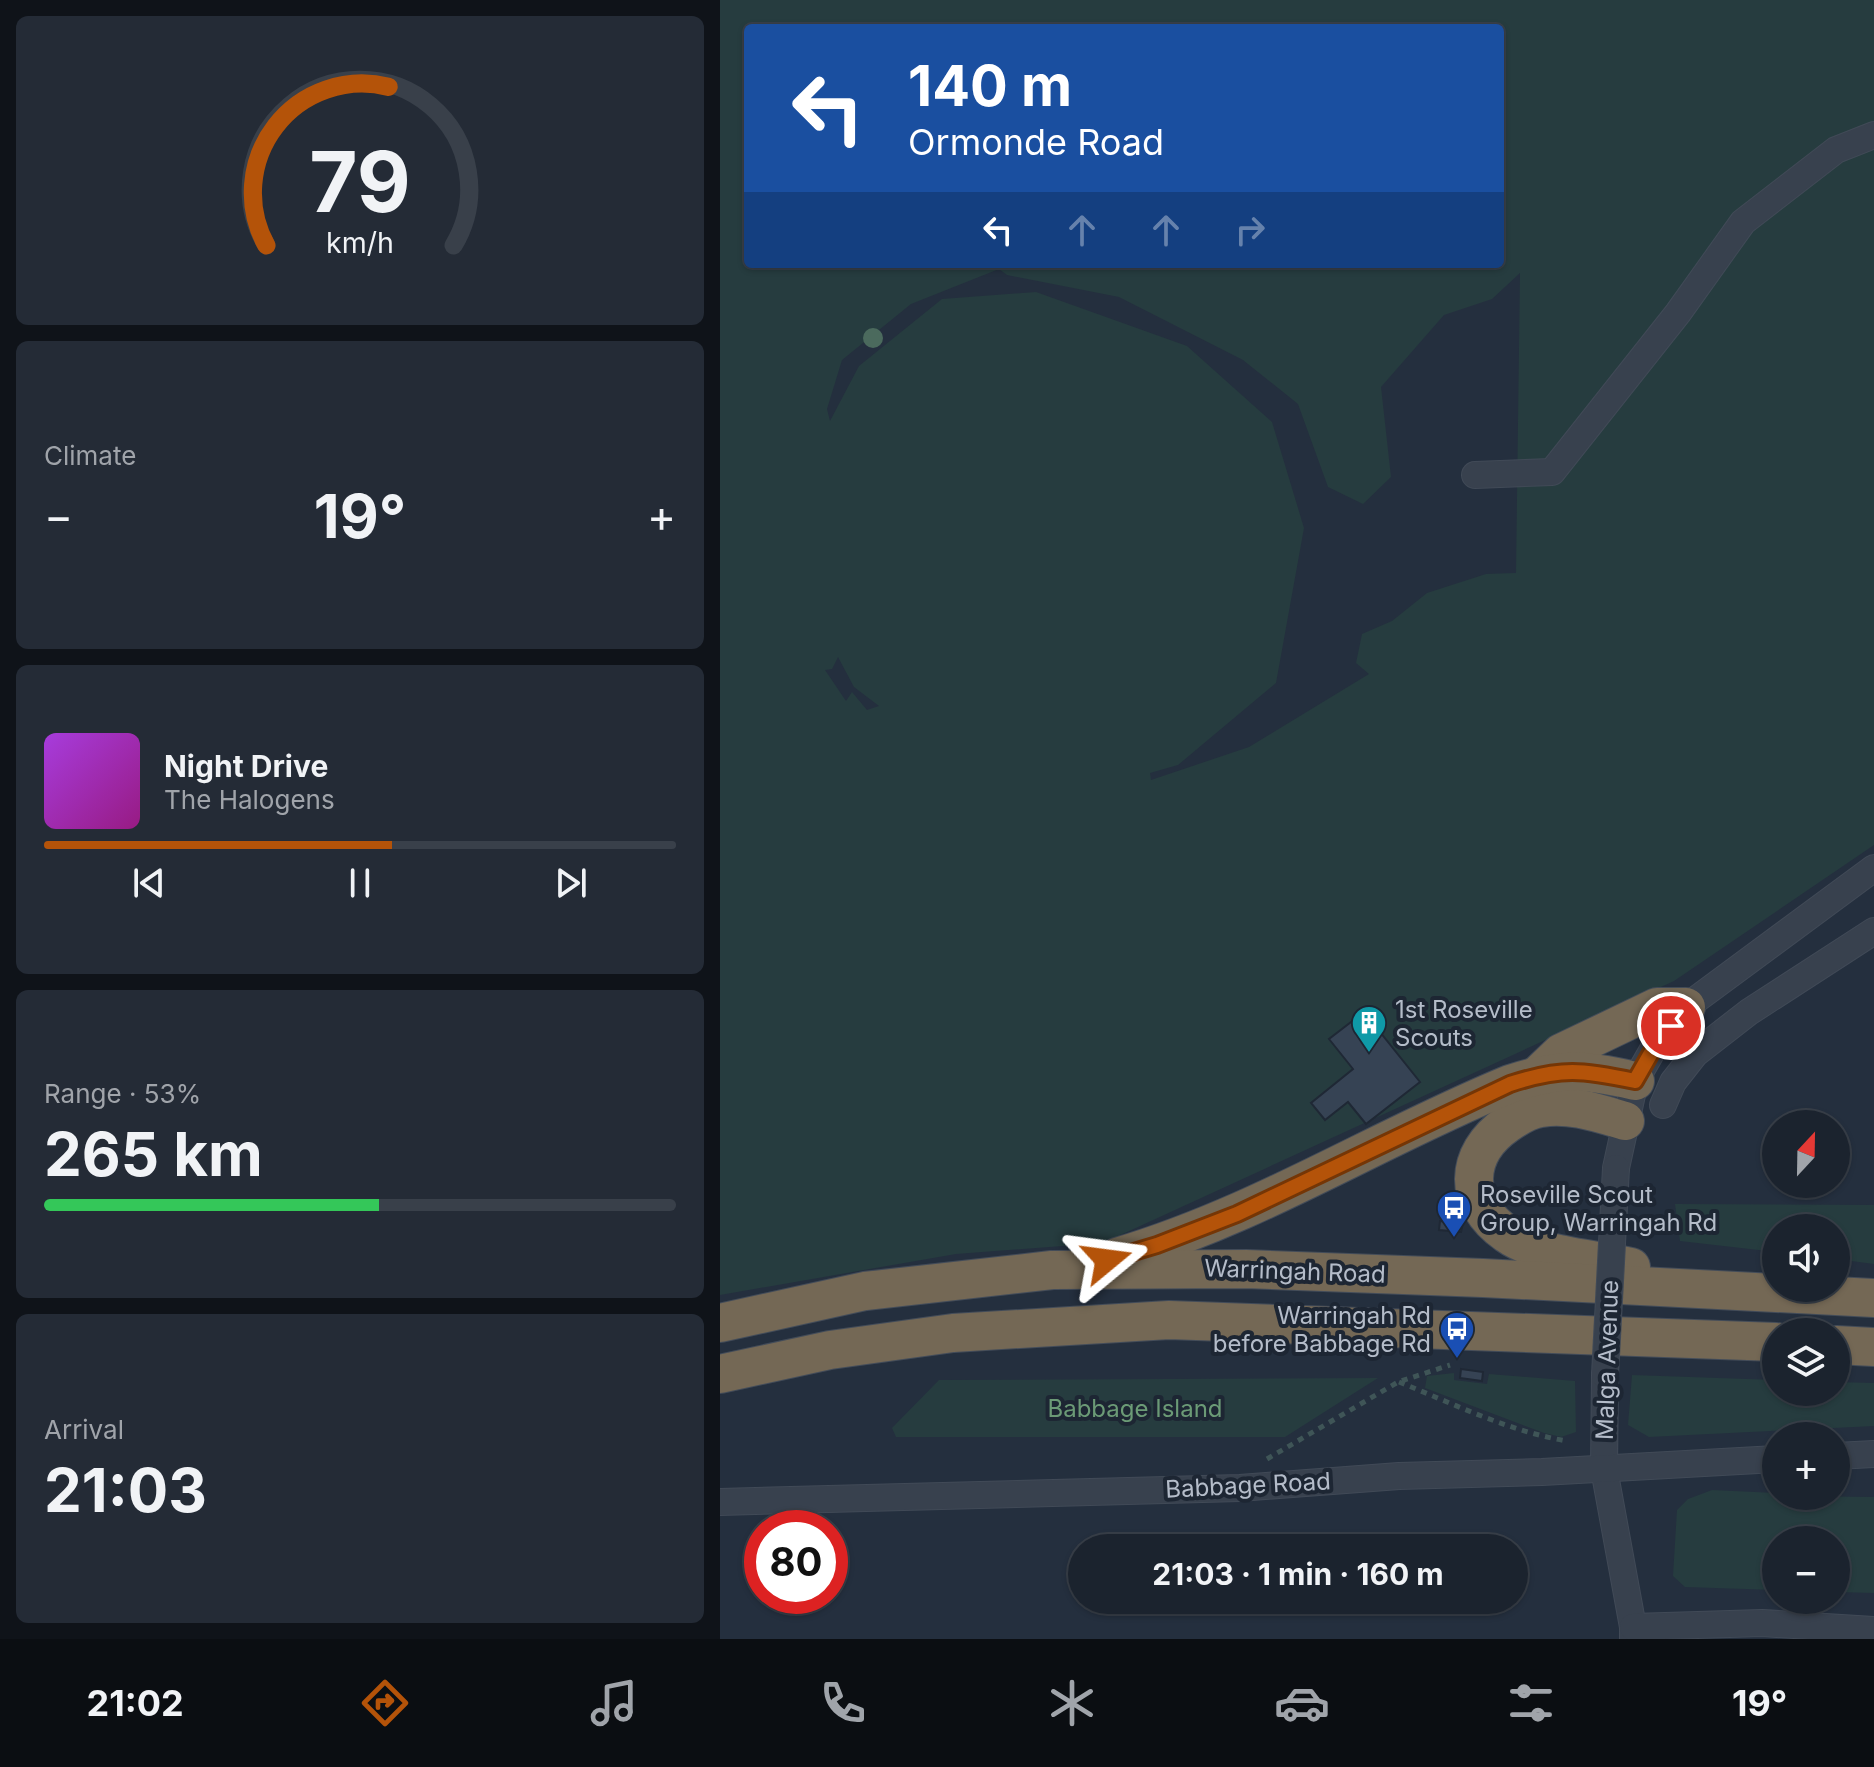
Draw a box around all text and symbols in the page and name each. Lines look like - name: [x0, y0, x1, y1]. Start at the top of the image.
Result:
- text: 140 m: [908, 52, 1072, 120]
- icon: left: [776, 56, 880, 160]
- text: Ormonde Road: [908, 120, 1164, 164]
- text: 79: [309, 131, 411, 232]
- icon: left: [976, 208, 1020, 252]
- icon: ahead: [1060, 208, 1104, 252]
- icon: ahead: [1144, 208, 1188, 252]
- icon: right: [1228, 208, 1272, 252]
- text: km/h: [326, 225, 394, 260]
- text: Climate: [44, 440, 136, 471]
- text: 19°: [314, 480, 406, 552]
- text: −: [44, 489, 73, 543]
- text: +: [647, 489, 676, 543]
- text: Night Drive: [164, 748, 328, 784]
- text: The Halogens: [164, 784, 335, 815]
- icon: previous: [127, 861, 171, 905]
- icon: pause: [338, 861, 382, 905]
- icon: next: [549, 861, 593, 905]
- pin: [1637, 992, 1705, 1060]
- place label: 1st Roseville Scouts: [1395, 995, 1533, 1052]
- building icon: 1st Roseville Scouts: [1350, 1004, 1388, 1054]
- icon: arrive: [1649, 1004, 1693, 1048]
- text: Range · 53%: [44, 1078, 201, 1109]
- north arrow: [1762, 1110, 1850, 1198]
- map controls: [1762, 1110, 1850, 1614]
- text: 265 km: [44, 1118, 263, 1190]
- place label: Roseville Scout Group, Warringah Rd: [1480, 1180, 1717, 1237]
- bus stop icon: Roseville Scout Group, Warringah Rd: [1435, 1189, 1473, 1239]
- button: sound: [1762, 1214, 1850, 1302]
- position arrow: [1065, 1218, 1149, 1302]
- street label: Warringah Road: [1204, 1253, 1386, 1289]
- street label: Malga Avenue: [1590, 1279, 1624, 1441]
- place label: Warringah Rd before Babbage Rd: [1213, 1301, 1431, 1358]
- bus stop icon: Warringah Rd before Babbage Rd: [1438, 1310, 1476, 1360]
- button: layers: [1762, 1318, 1850, 1406]
- park label: Babbage Island: [1047, 1394, 1223, 1423]
- text: Arrival: [44, 1414, 124, 1445]
- button: +: [1762, 1422, 1850, 1510]
- text: 21:03: [44, 1454, 207, 1526]
- street label: Babbage Road: [1165, 1466, 1331, 1504]
- speed limit sign: 80: [744, 1510, 848, 1614]
- button: −: [1762, 1526, 1850, 1614]
- text: 21:03 · 1 min · 160 m: [1152, 1556, 1444, 1592]
- icon: directions: [357, 1675, 413, 1731]
- icon: music: [586, 1675, 642, 1731]
- icon: phone: [815, 1675, 871, 1731]
- icon: climate: [1044, 1675, 1100, 1731]
- icon: car: [1274, 1675, 1330, 1731]
- icon: filters: [1503, 1675, 1559, 1731]
- text: 21:02: [87, 1681, 184, 1725]
- text: 19°: [1732, 1681, 1787, 1725]

